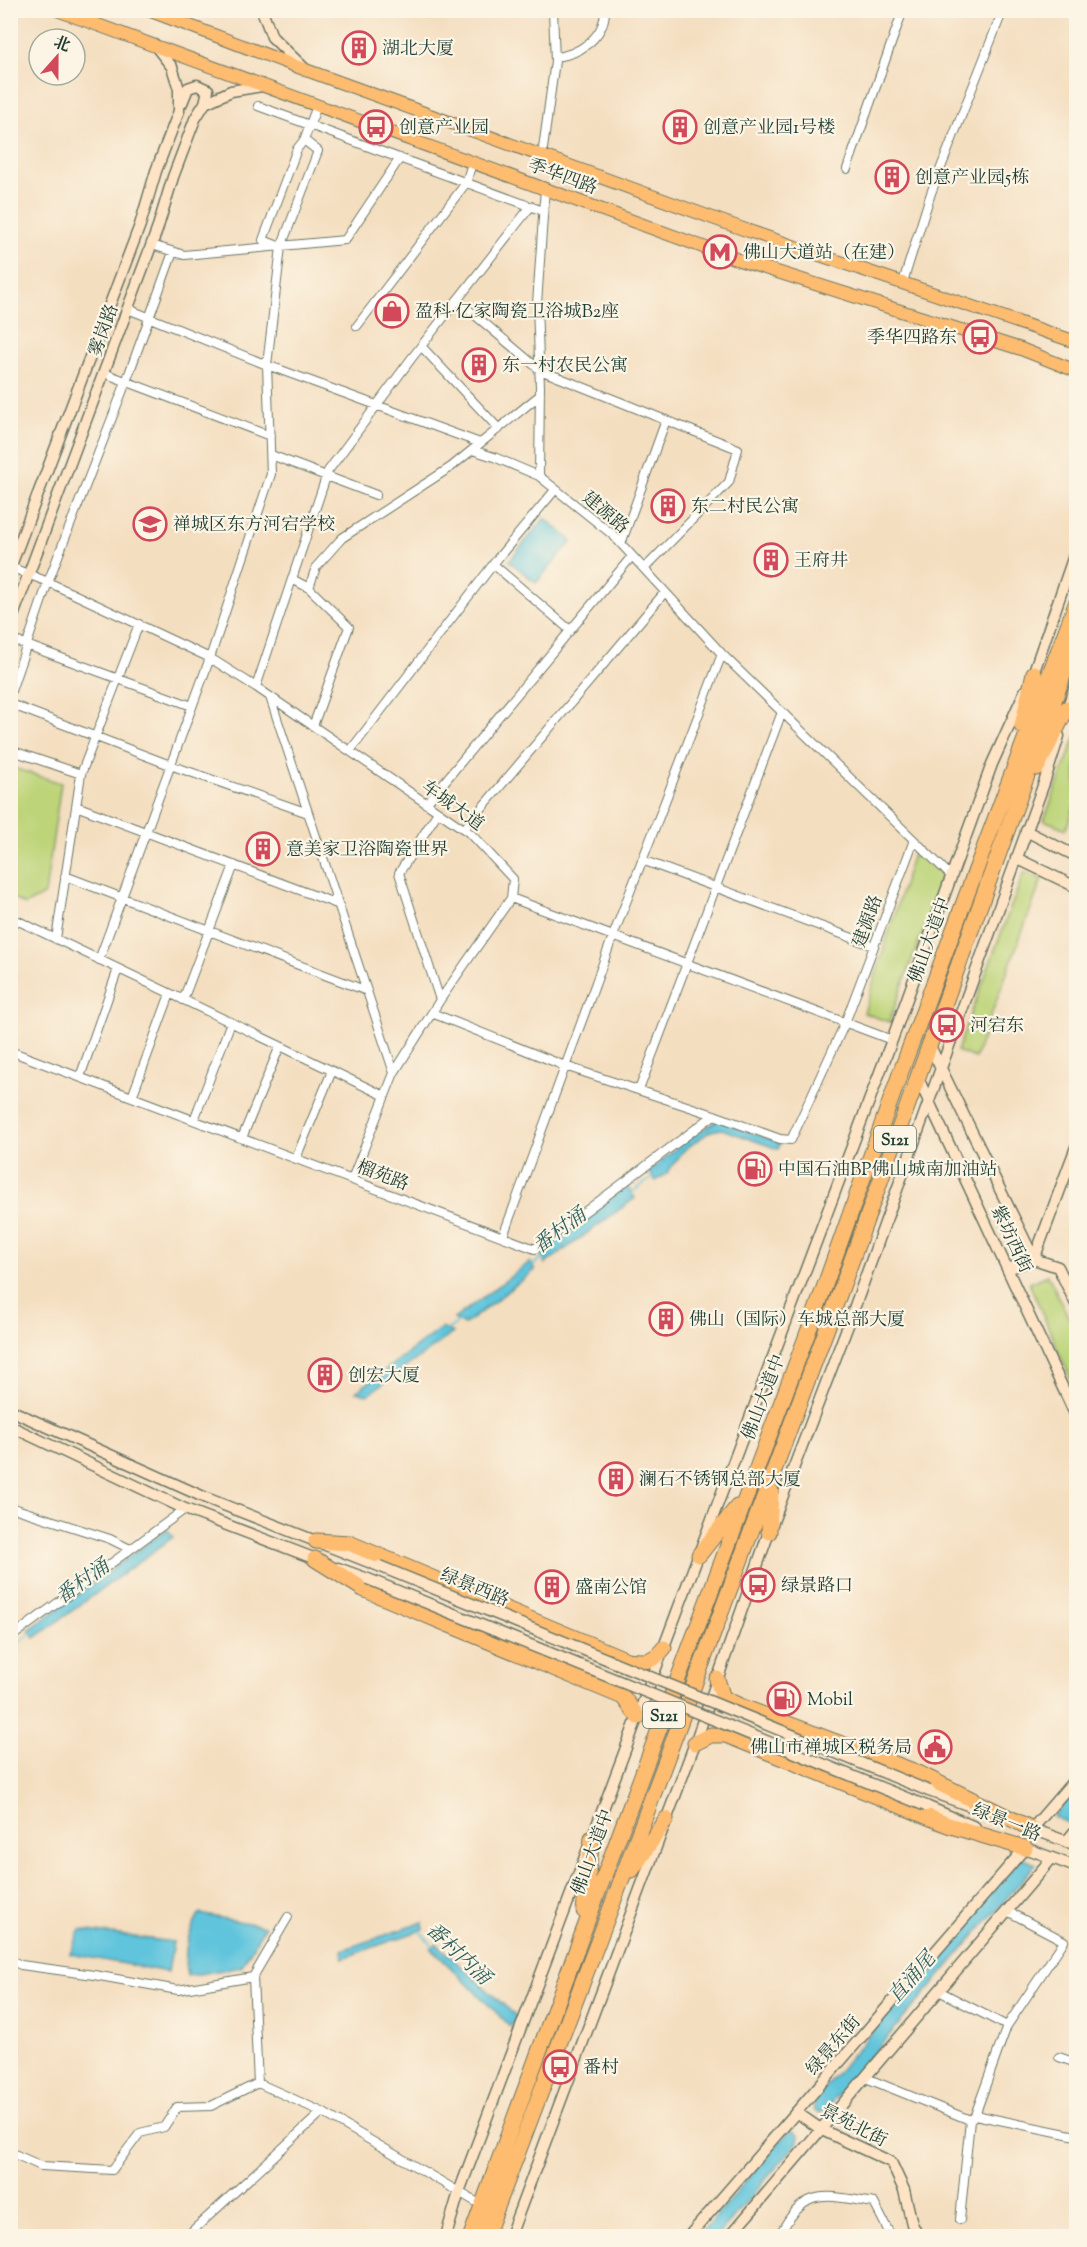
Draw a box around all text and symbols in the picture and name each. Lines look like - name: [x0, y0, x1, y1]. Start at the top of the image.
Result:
- north arrow: [27, 27, 87, 87]
- building icon: 湖北大厦: [341, 30, 377, 66]
- text: 北: [50, 32, 73, 59]
- place label: 湖北大厦: [382, 37, 454, 63]
- bus stop icon: 创意产业园: [358, 109, 394, 145]
- building icon: 创意产业园1号楼: [662, 109, 698, 145]
- place label: 创意产业园: [399, 116, 489, 142]
- place label: 创意产业园1号楼: [703, 116, 835, 142]
- street label: 季华四路: [524, 153, 601, 202]
- building icon: 创意产业园5栋: [874, 159, 910, 195]
- place label: 创意产业园5栋: [915, 166, 1029, 192]
- metro station icon: 佛山大道站（在建）: [702, 234, 738, 270]
- place label: 佛山大道站（在建）: [743, 241, 905, 267]
- shop icon: 盈科·亿家陶瓷卫浴城B2座: [374, 293, 410, 329]
- place label: 盈科·亿家陶瓷卫浴城B2座: [415, 300, 619, 326]
- street label: 雾岗路: [83, 301, 126, 361]
- bus stop icon: 季华四路东: [962, 319, 998, 355]
- place label: 季华四路东: [867, 326, 957, 352]
- building icon: 东一村农民公寓: [461, 347, 497, 383]
- place label: 东一村农民公寓: [502, 354, 628, 380]
- street label: 建源路: [576, 486, 634, 541]
- building icon: 东二村民公寓: [650, 488, 686, 524]
- place label: 东二村民公寓: [691, 495, 799, 521]
- school or university icon: 禅城区东方河宕学校: [132, 506, 168, 542]
- place label: 禅城区东方河宕学校: [173, 513, 335, 539]
- building icon: 王府井: [753, 542, 789, 578]
- place label: 王府井: [794, 549, 848, 575]
- street label: 车城大道: [415, 775, 489, 838]
- building icon: 意美家卫浴陶瓷世界: [245, 831, 281, 867]
- place label: 意美家卫浴陶瓷世界: [286, 838, 448, 864]
- street label: 建源路: [847, 892, 890, 952]
- street label: 佛山大道中: [903, 894, 958, 987]
- bus stop icon: 河宕东: [929, 1007, 965, 1043]
- place label: 河宕东: [970, 1014, 1024, 1040]
- road number: S121: [874, 1126, 916, 1152]
- fuel station icon: 中国石油BP佛山城南加油站: [737, 1151, 773, 1187]
- street label: 榴苑路: [352, 1155, 412, 1199]
- place label: 中国石油BP佛山城南加油站: [778, 1158, 998, 1184]
- water label: 番村涌: [528, 1201, 595, 1262]
- street label: 紫坊西街: [983, 1202, 1037, 1278]
- building icon: 佛山（国际）车城总部大厦: [648, 1301, 684, 1337]
- place label: 佛山（国际）车城总部大厦: [689, 1308, 905, 1334]
- street label: 佛山大道中: [737, 1351, 793, 1444]
- building icon: 创宏大厦: [307, 1357, 343, 1393]
- place label: 创宏大厦: [348, 1364, 420, 1390]
- building icon: 澜石不锈钢总部大厦: [598, 1461, 634, 1497]
- place label: 澜石不锈钢总部大厦: [639, 1468, 801, 1494]
- water label: 番村涌: [51, 1552, 118, 1612]
- street label: 绿景西路: [436, 1563, 512, 1614]
- bus stop icon: 绿景路口: [740, 1567, 776, 1603]
- building icon: 盛南公馆: [534, 1569, 570, 1605]
- place label: 绿景路口: [781, 1574, 853, 1600]
- place label: 盛南公馆: [575, 1576, 647, 1602]
- fuel station icon: Mobil: [766, 1681, 802, 1717]
- place label: Mobil: [807, 1688, 853, 1714]
- road number: S121: [643, 1702, 685, 1728]
- public building icon: 佛山市禅城区税务局: [917, 1729, 953, 1765]
- place label: 佛山市禅城区税务局: [750, 1736, 912, 1762]
- street label: 绿景一路: [968, 1798, 1044, 1849]
- street label: 佛山大道中: [566, 1806, 621, 1899]
- water label: 番村内涌: [418, 1917, 498, 1994]
- water label: 直涌尾: [882, 1944, 945, 2011]
- street label: 绿景东街: [801, 2011, 868, 2082]
- bus stop icon: 番村: [542, 2049, 578, 2085]
- place label: 番村: [583, 2056, 619, 2082]
- street label: 景苑北街: [815, 2099, 891, 2155]

